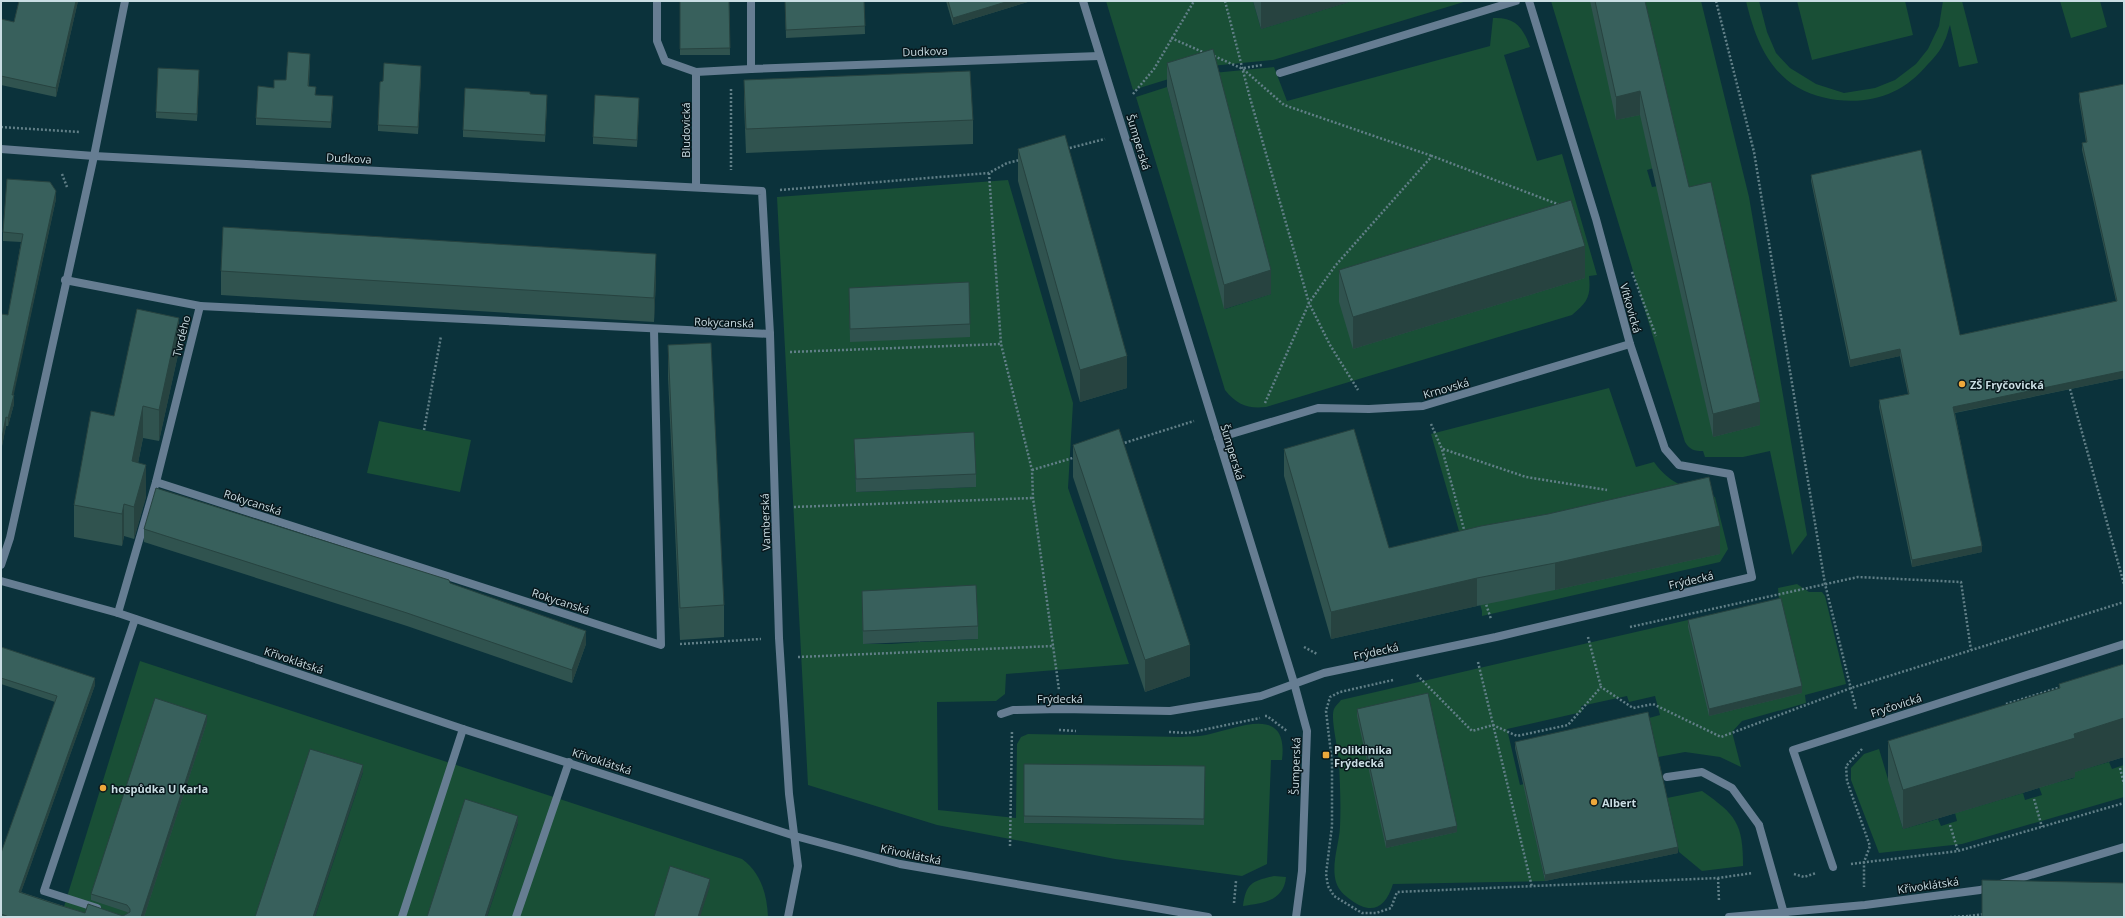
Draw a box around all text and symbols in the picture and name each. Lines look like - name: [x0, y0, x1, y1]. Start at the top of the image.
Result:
- street label: Dudkova: [902, 43, 948, 59]
- street label: Bludovická: [678, 102, 693, 158]
- street label: Šumperská: [1123, 112, 1155, 172]
- street label: Dudkova: [326, 149, 372, 167]
- street label: Vítkovická: [1617, 281, 1645, 335]
- street label: Tvrdého: [169, 313, 193, 358]
- street label: Rokycanská: [694, 313, 754, 331]
- street label: Krnovská: [1421, 374, 1471, 402]
- place label: ZŠ Fryčovická: [1970, 377, 2044, 392]
- marker: ZŠ Fryčovická: [1957, 379, 1967, 389]
- street label: Šumperská: [1217, 422, 1249, 482]
- street label: Rokycanská: [222, 486, 284, 518]
- street label: Vamberská: [757, 493, 773, 551]
- street label: Frýdecká: [1667, 568, 1715, 592]
- street label: Rokycanská: [530, 585, 592, 617]
- street label: Frýdecká: [1352, 639, 1400, 663]
- street label: Křivoklátská: [262, 643, 326, 677]
- street label: Fryčovická: [1868, 690, 1924, 720]
- street label: Frýdecká: [1037, 691, 1083, 706]
- street label: Šumperská: [1287, 737, 1303, 795]
- place label: Poliklinika Frýdecká: [1334, 742, 1392, 770]
- street label: Křivoklátská: [570, 744, 634, 778]
- marker: Poliklinika Frýdecká: [1321, 750, 1331, 760]
- place label: hospůdka U Karla: [111, 781, 208, 796]
- marker: hospůdka U Karla: [98, 783, 108, 793]
- place label: Albert: [1602, 795, 1636, 810]
- marker: Albert: [1589, 797, 1599, 807]
- street label: Křivoklátská: [879, 840, 943, 868]
- street label: Křivoklátská: [1896, 873, 1960, 897]

